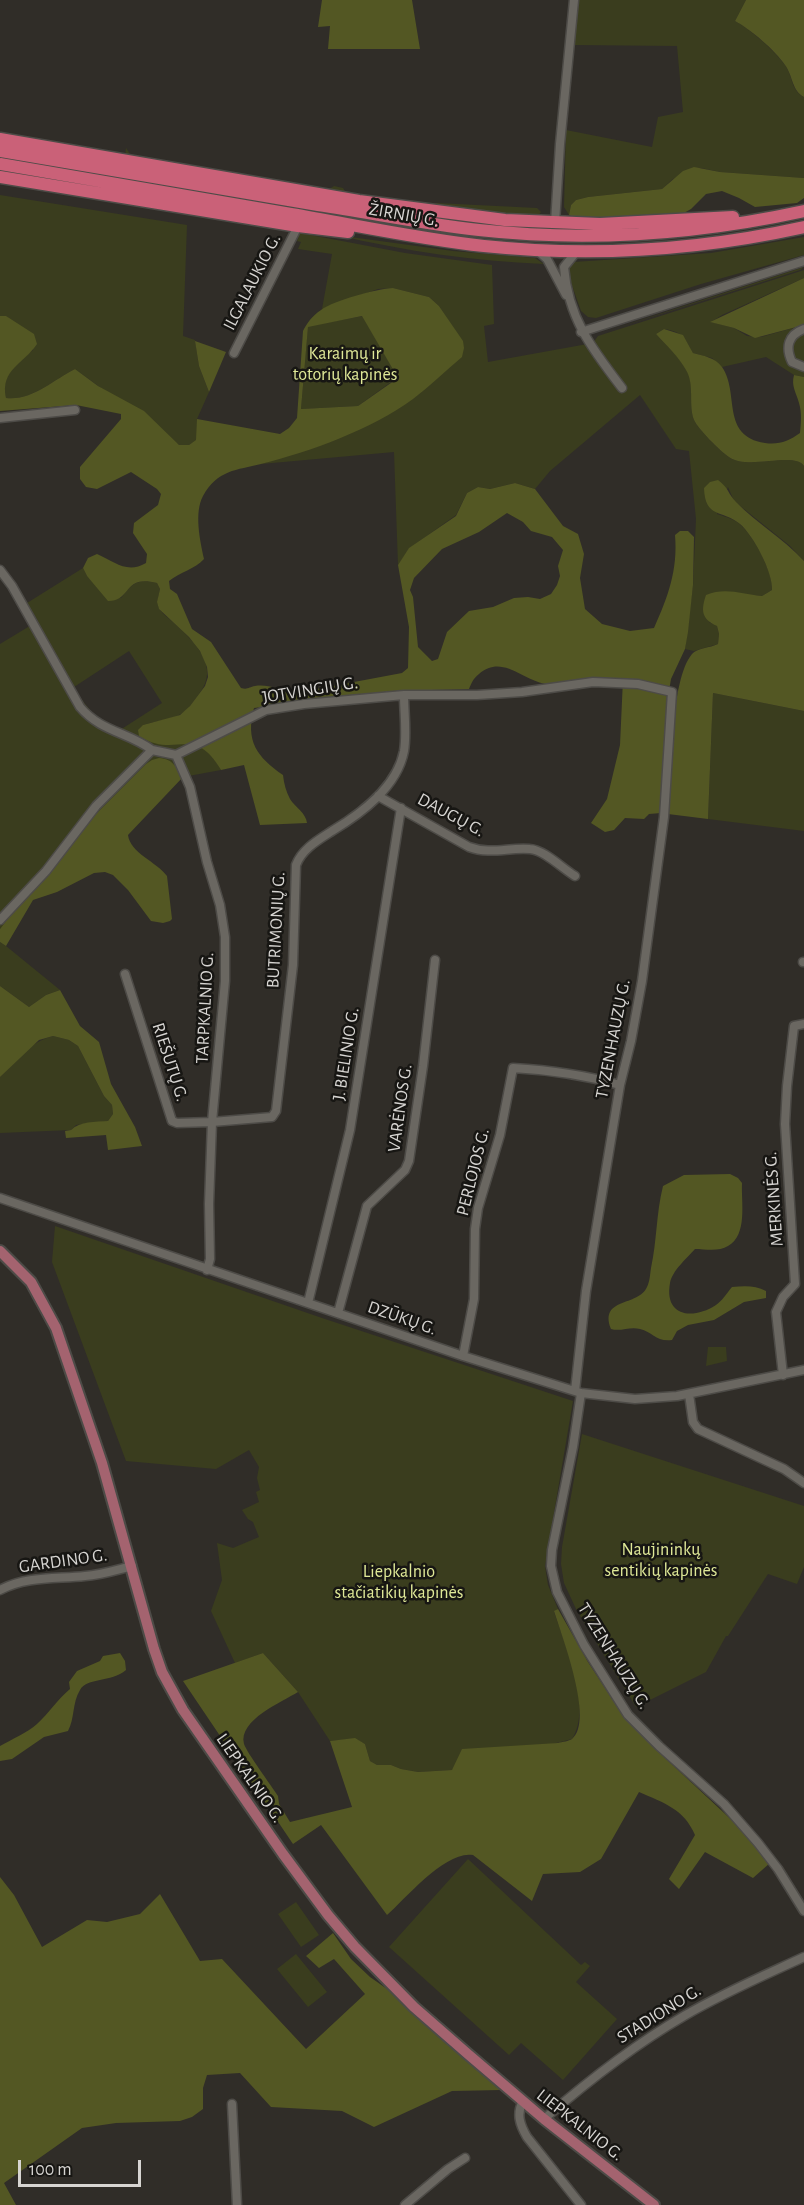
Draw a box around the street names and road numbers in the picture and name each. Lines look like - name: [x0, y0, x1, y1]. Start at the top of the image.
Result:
- street label: ŽIRNIŲ G.: [367, 198, 441, 232]
- street label: ILGALAUKIO G.: [218, 230, 286, 334]
- street label: JOTVINGIŲ G.: [261, 672, 359, 708]
- street label: DAUGŲ G.: [414, 788, 488, 842]
- street label: BUTRIMONIŲ G.: [262, 871, 290, 989]
- street label: TARPKALNIO G.: [191, 952, 219, 1064]
- street label: TYZENHAUZŲ G.: [591, 977, 635, 1101]
- street label: J. BIELINIO G.: [328, 1006, 364, 1102]
- street label: RIEŠUTŲ G.: [147, 1020, 193, 1104]
- street label: VARĖNOS G.: [383, 1063, 417, 1153]
- street label: PERLOJOS G.: [452, 1126, 494, 1218]
- street label: MERKINĖS G.: [760, 1151, 788, 1247]
- street label: DZŪKŲ G.: [365, 1296, 439, 1340]
- street label: GARDINO G.: [17, 1544, 109, 1578]
- street label: TYZENHAUZŲ G.: [573, 1599, 655, 1713]
- street label: LIEPKALNIO G.: [211, 1729, 289, 1827]
- street label: STADIONO G.: [613, 1980, 705, 2048]
- street label: LIEPKALNIO G.: [532, 2084, 628, 2166]

